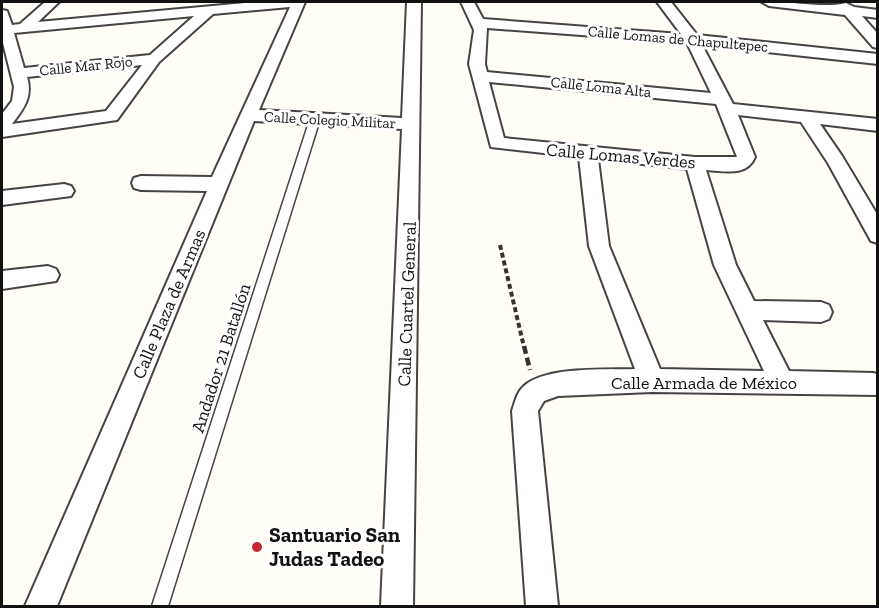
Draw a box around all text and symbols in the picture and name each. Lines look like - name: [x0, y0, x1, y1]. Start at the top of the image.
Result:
- street label: Calle Lomas de Chapultepec: [587, 22, 769, 56]
- street label: Calle Mar Rojo: [39, 52, 134, 80]
- street label: Calle Loma Alta: [550, 73, 652, 101]
- street label: Calle Colegio Militar: [264, 108, 396, 132]
- street label: Calle Lomas Verdes: [545, 139, 697, 173]
- street label: Calle Cuartel General: [393, 221, 421, 387]
- street label: Calle Plaza de Armas: [127, 226, 211, 382]
- street label: Andador 21 Batallón: [187, 280, 256, 435]
- street label: Calle Armada de México: [611, 372, 797, 394]
- place label: Santuario San Judas Tadeo: [269, 522, 401, 571]
- marker: Santuario San Judas Tadeo: [250, 540, 264, 554]

